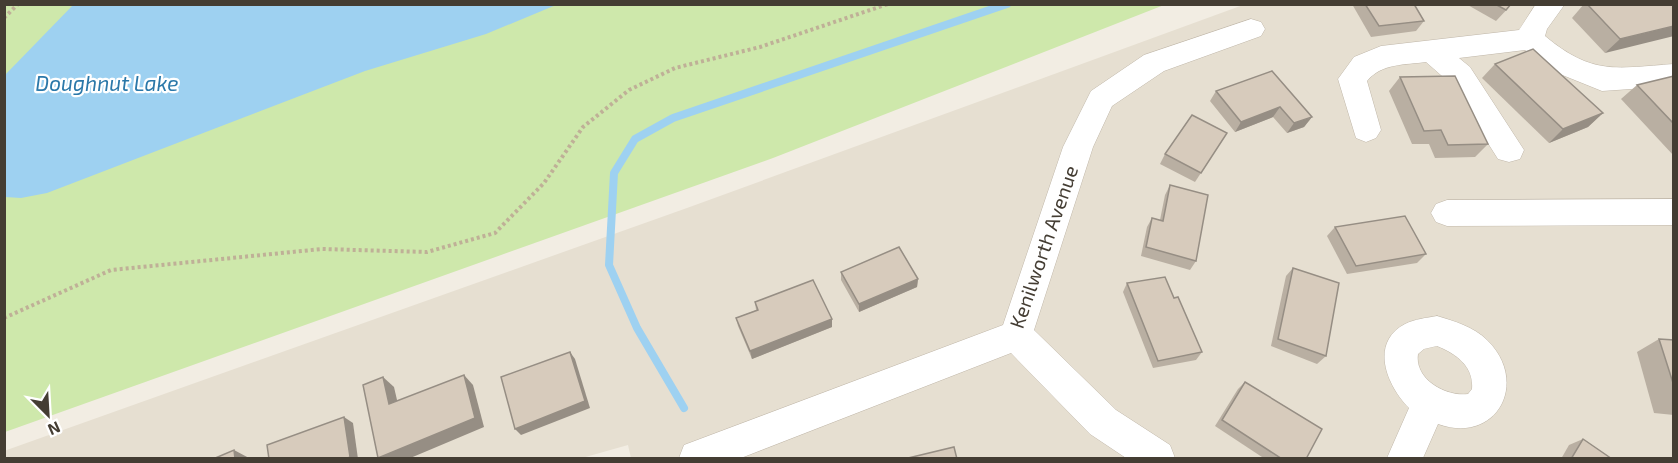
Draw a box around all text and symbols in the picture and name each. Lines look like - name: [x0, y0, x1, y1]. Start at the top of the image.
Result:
- water label: Doughnut Lake: [35, 70, 179, 95]
- street label: Kenilworth Avenue: [1004, 162, 1082, 331]
- north arrow: [18, 385, 78, 445]
- text: N: [45, 418, 63, 440]

